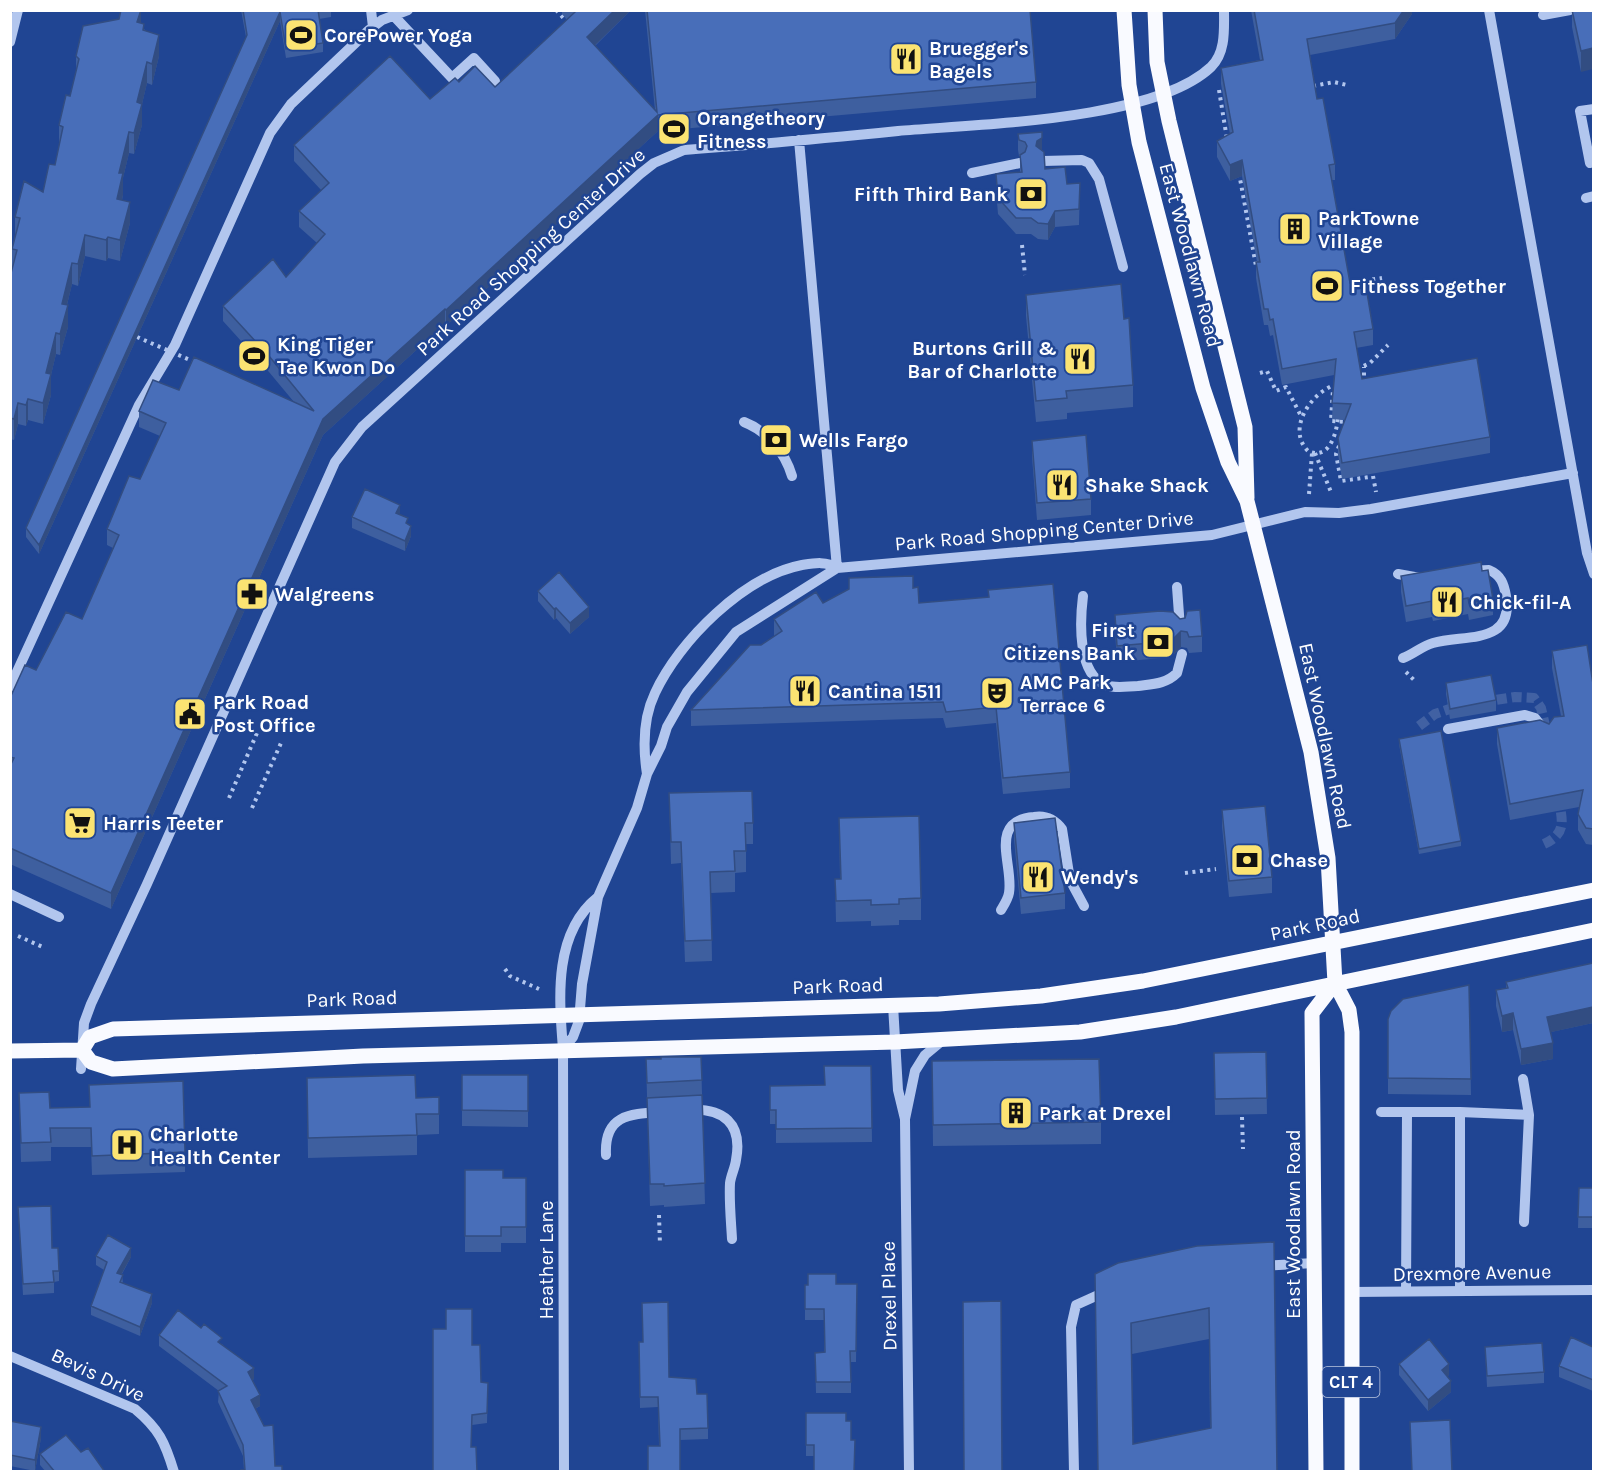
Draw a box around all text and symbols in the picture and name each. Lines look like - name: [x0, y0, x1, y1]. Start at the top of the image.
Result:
- sports icon: CorePower Yoga: [283, 17, 319, 53]
- place label: CorePower Yoga: [324, 24, 473, 47]
- place label: Bruegger's Bagels: [929, 37, 1029, 83]
- restaurant icon: Bruegger's Bagels: [888, 41, 924, 77]
- place label: Orangetheory Fitness: [697, 107, 825, 153]
- sports icon: Orangetheory Fitness: [656, 111, 692, 147]
- street label: Park Road Shopping Center Drive: [412, 143, 650, 361]
- street label: East Woodlawn Road: [1154, 160, 1226, 350]
- bank icon: Fifth Third Bank: [1013, 176, 1049, 212]
- place label: Fifth Third Bank: [854, 183, 1008, 206]
- place label: ParkTowne Village: [1318, 207, 1419, 253]
- building icon: ParkTowne Village: [1277, 211, 1313, 247]
- sports icon: Fitness Together: [1309, 268, 1345, 304]
- place label: Fitness Together: [1350, 275, 1506, 298]
- place label: King Tiger Tae Kwon Do: [277, 333, 395, 379]
- place label: Burtons Grill & Bar of Charlotte: [907, 337, 1057, 383]
- sports icon: King Tiger Tae Kwon Do: [236, 338, 272, 374]
- restaurant icon: Burtons Grill & Bar of Charlotte: [1062, 341, 1098, 377]
- bank icon: Wells Fargo: [758, 422, 794, 458]
- place label: Wells Fargo: [799, 429, 908, 452]
- restaurant icon: Shake Shack: [1044, 467, 1080, 503]
- place label: Shake Shack: [1085, 474, 1209, 497]
- street label: Park Road Shopping Center Drive: [894, 506, 1194, 556]
- pharmacy icon: Walgreens: [234, 576, 270, 612]
- place label: Walgreens: [275, 583, 375, 606]
- restaurant icon: Chick-fil-A: [1429, 584, 1465, 620]
- place label: Chick-fil-A: [1470, 591, 1572, 614]
- place label: First Citizens Bank: [1004, 619, 1135, 665]
- bank icon: First Citizens Bank: [1140, 624, 1176, 660]
- street label: East Woodlawn Road: [1294, 641, 1356, 831]
- place label: AMC Park Terrace 6: [1020, 671, 1111, 717]
- restaurant icon: Cantina 1511: [787, 673, 823, 709]
- theatre icon: AMC Park Terrace 6: [979, 675, 1015, 711]
- place label: Cantina 1511: [828, 680, 942, 703]
- place label: Park Road Post Office: [213, 691, 316, 737]
- public building icon: Park Road Post Office: [172, 696, 208, 732]
- supermarket icon: Harris Teeter: [62, 805, 98, 841]
- place label: Harris Teeter: [103, 812, 223, 835]
- bank icon: Chase: [1229, 842, 1265, 878]
- place label: Chase: [1270, 849, 1328, 872]
- restaurant icon: Wendy's: [1020, 859, 1056, 895]
- place label: Wendy's: [1061, 866, 1139, 889]
- street label: Park Road: [1268, 904, 1362, 946]
- street label: Park Road: [792, 973, 884, 999]
- street label: Park Road: [306, 986, 398, 1012]
- building icon: Park at Drexel: [998, 1095, 1034, 1131]
- place label: Park at Drexel: [1039, 1102, 1172, 1125]
- place label: Charlotte Health Center: [150, 1123, 280, 1169]
- hospital icon: Charlotte Health Center: [109, 1127, 145, 1163]
- street label: East Woodlawn Road: [1282, 1129, 1305, 1319]
- street label: Heather Lane: [535, 1200, 558, 1320]
- street label: Drexel Place: [877, 1241, 901, 1351]
- street label: Drexmore Avenue: [1392, 1260, 1552, 1286]
- street label: Bevis Drive: [48, 1343, 148, 1407]
- road number: CLT 4: [1322, 1367, 1380, 1397]

